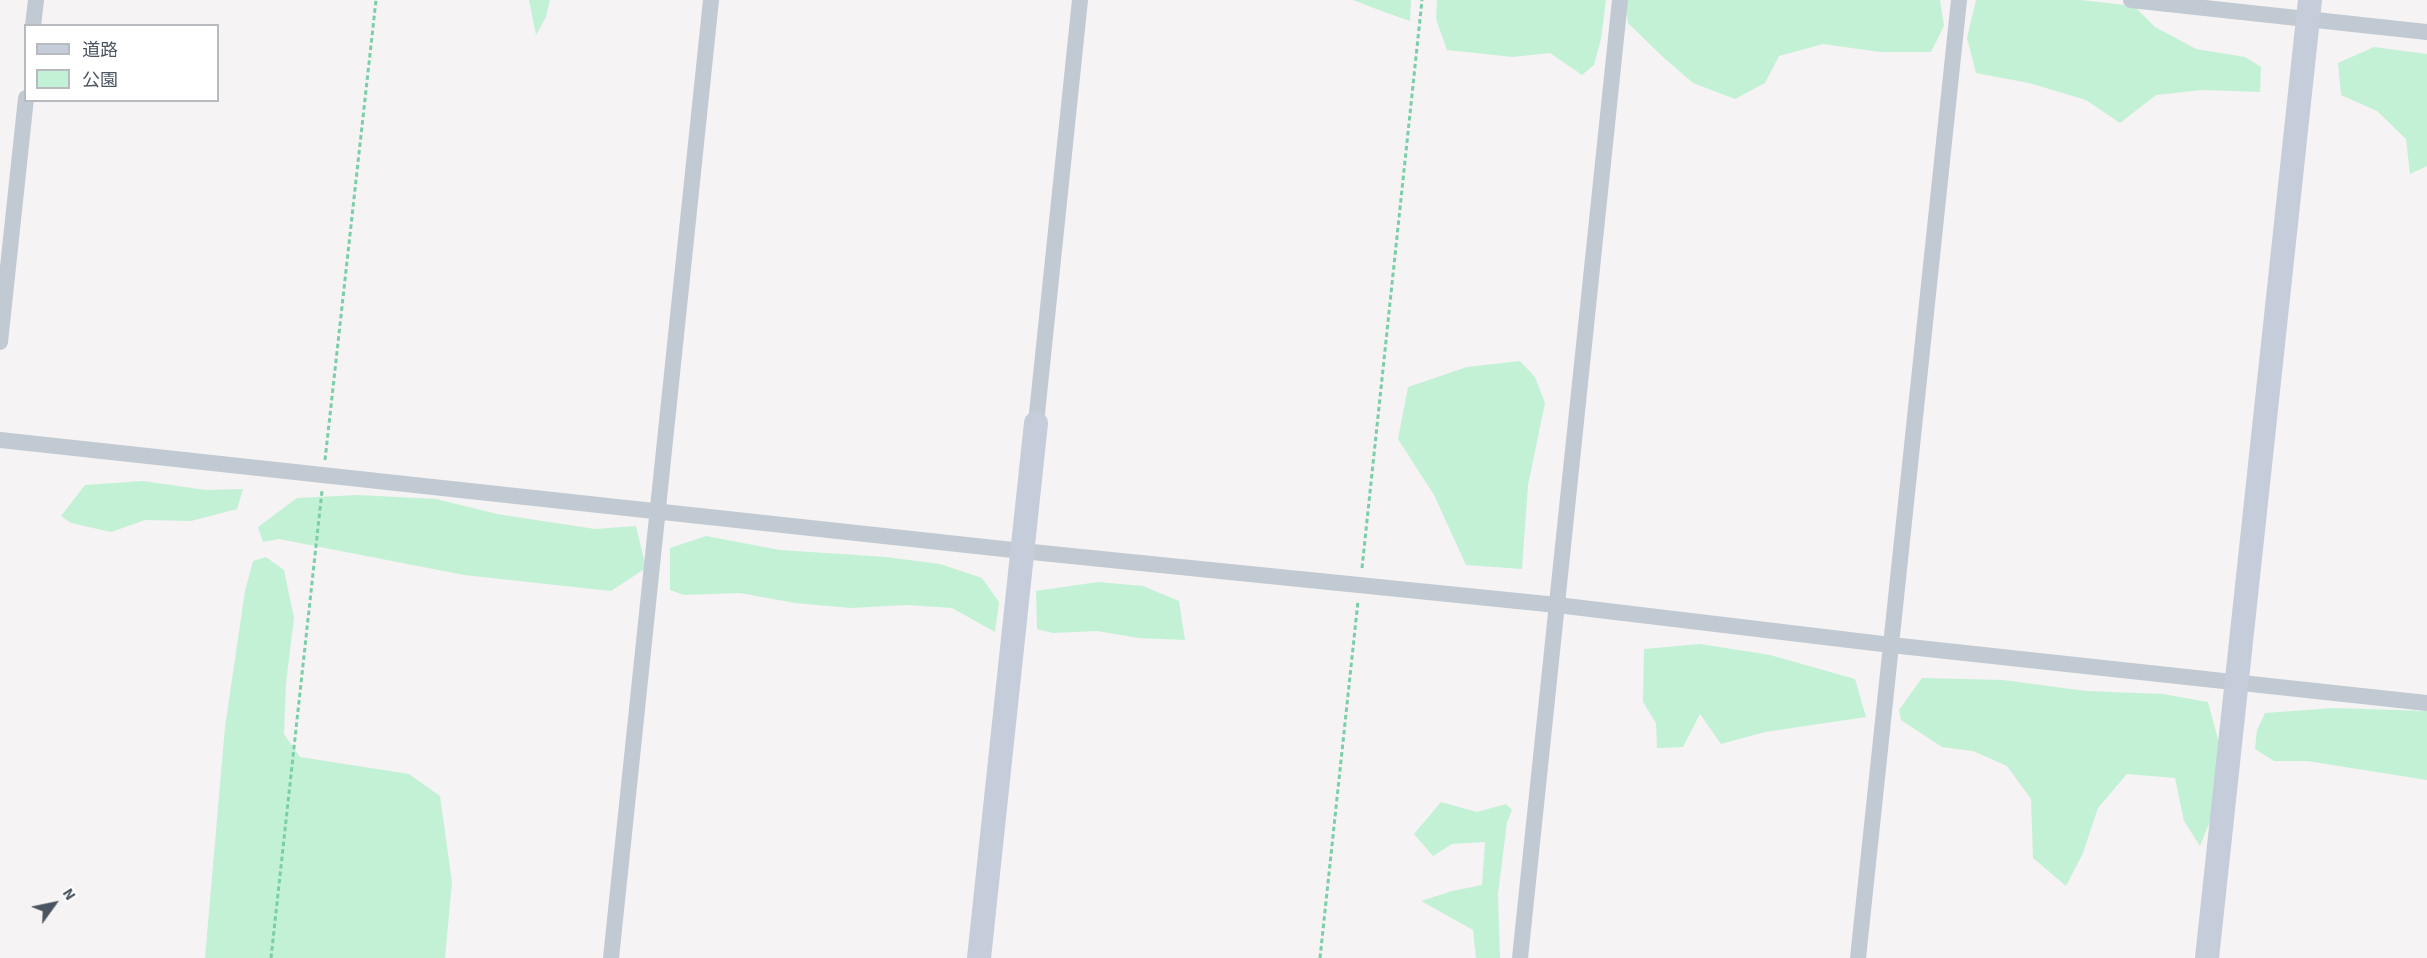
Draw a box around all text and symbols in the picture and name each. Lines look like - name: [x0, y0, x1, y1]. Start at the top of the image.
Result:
- legend: [24, 24, 219, 102]
- text: 道路: [82, 38, 118, 63]
- text: 公園: [82, 68, 118, 93]
- north arrow: [24, 874, 84, 934]
- text: N: [57, 884, 81, 905]

